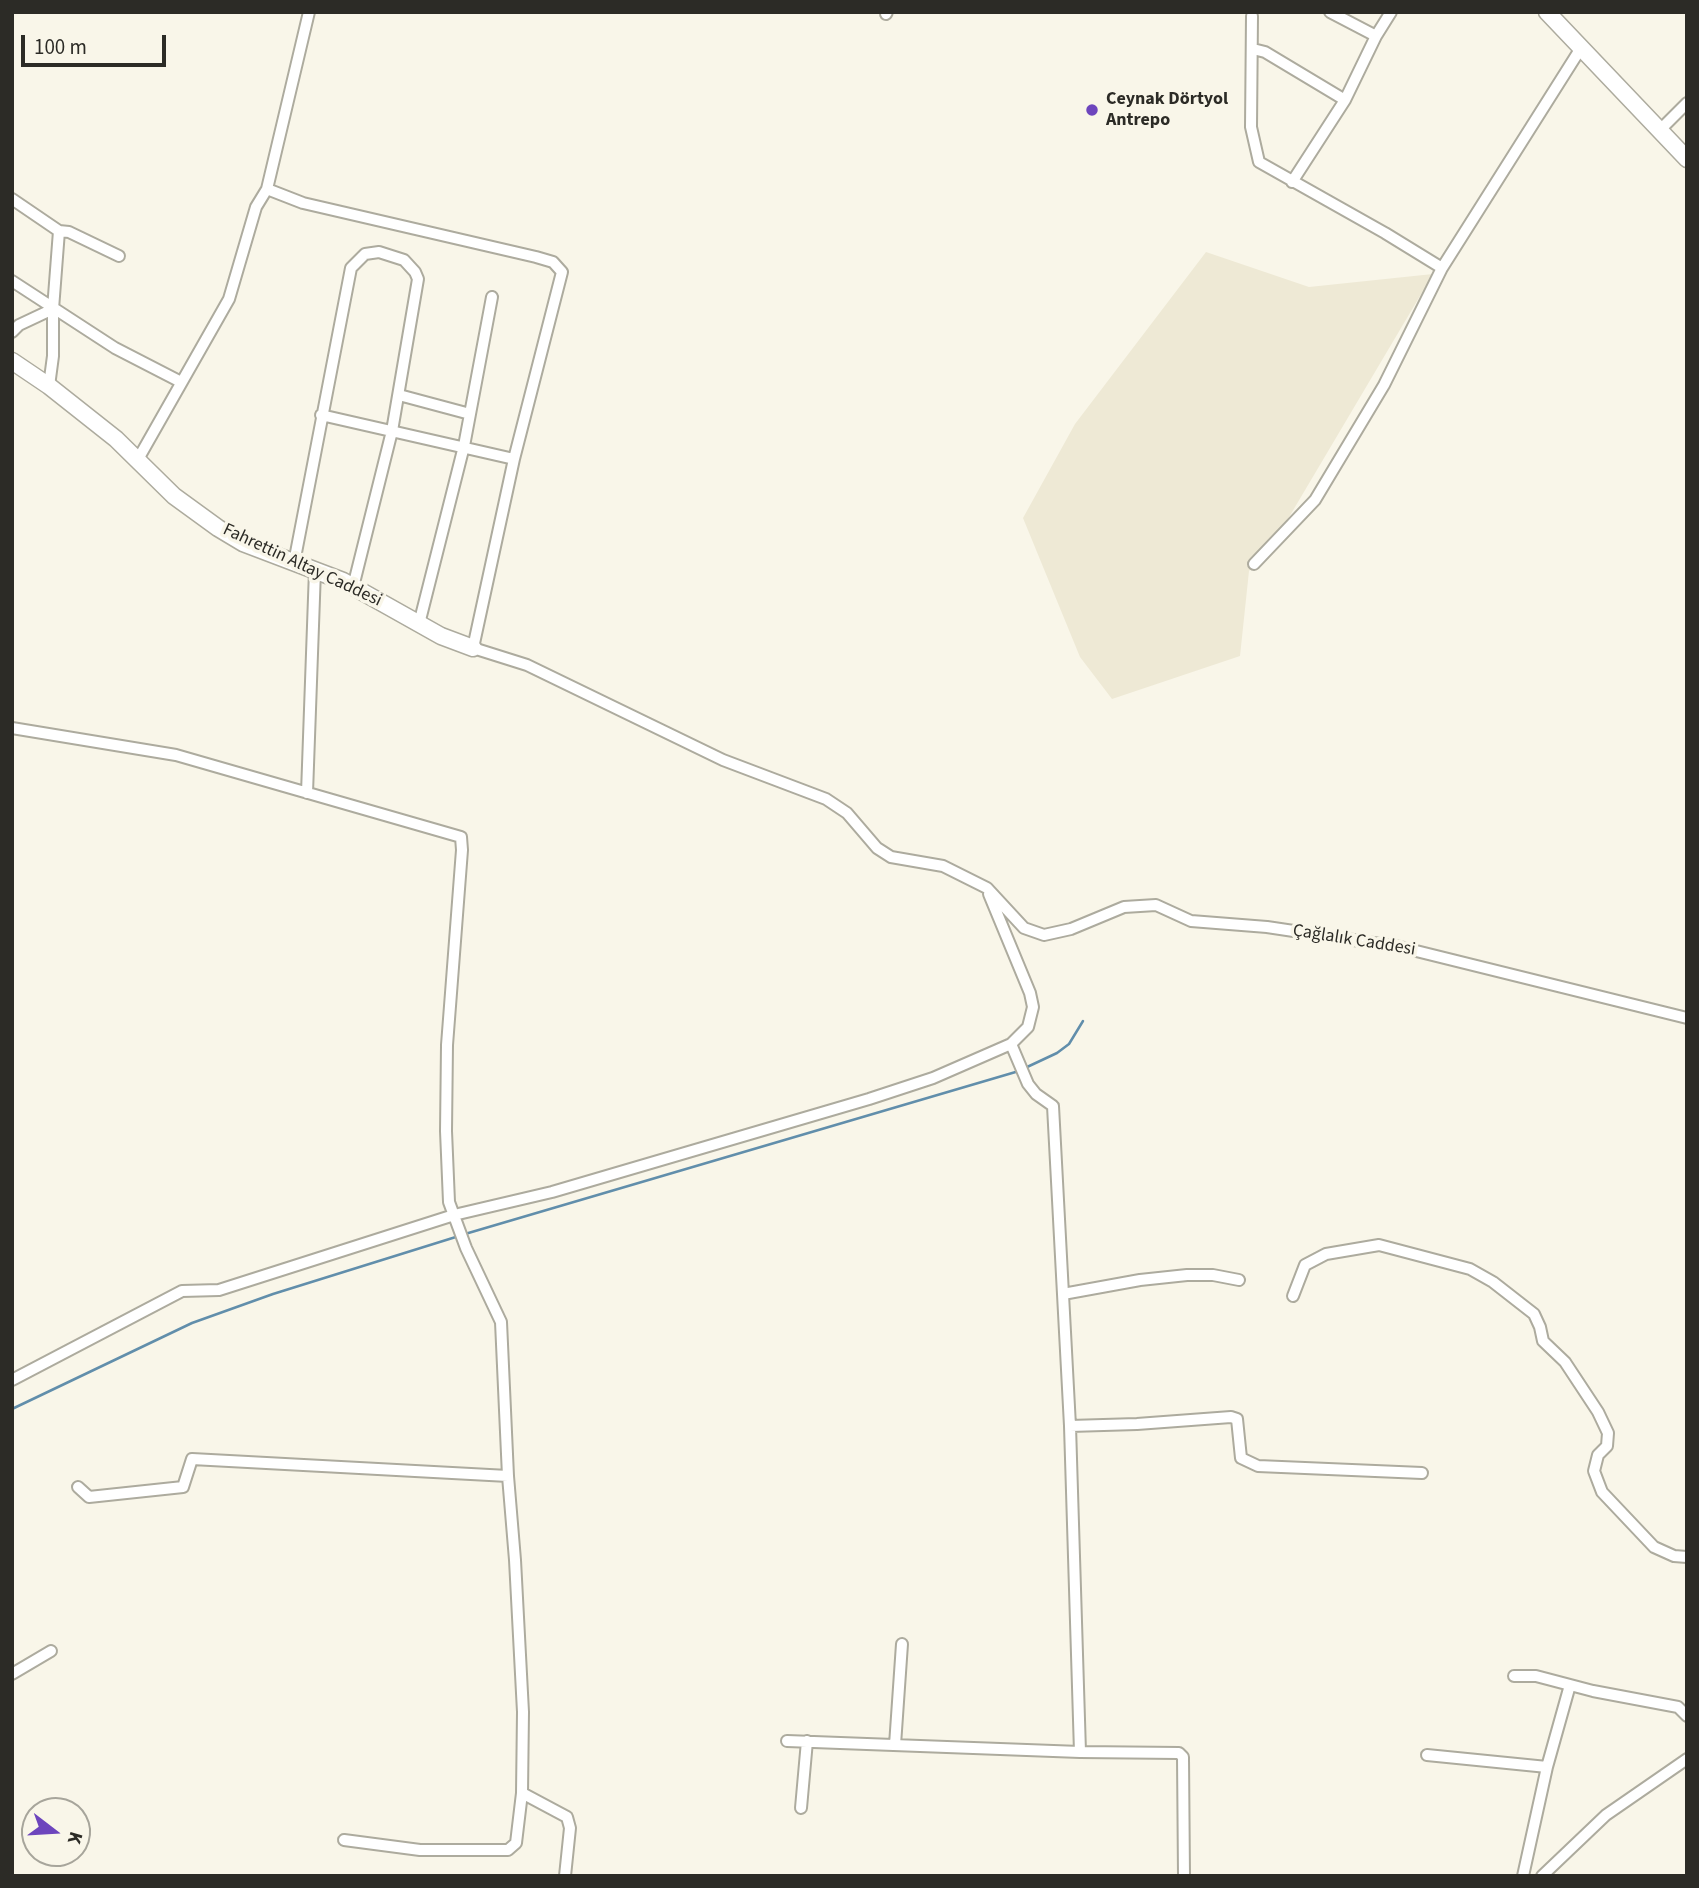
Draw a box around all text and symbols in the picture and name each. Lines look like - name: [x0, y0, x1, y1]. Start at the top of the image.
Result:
- scale bar: [24, 21, 170, 65]
- text: 100 m: [34, 32, 87, 62]
- place label: Ceynak Dörtyol Antrepo: [1106, 89, 1228, 132]
- marker: Ceynak Dörtyol Antrepo: [1084, 102, 1100, 118]
- street label: Fahrettin Altay Caddesi: [219, 520, 385, 612]
- street label: Çağlalık Caddesi: [1291, 921, 1417, 961]
- north arrow: [21, 1797, 91, 1867]
- text: K: [60, 1828, 89, 1847]

